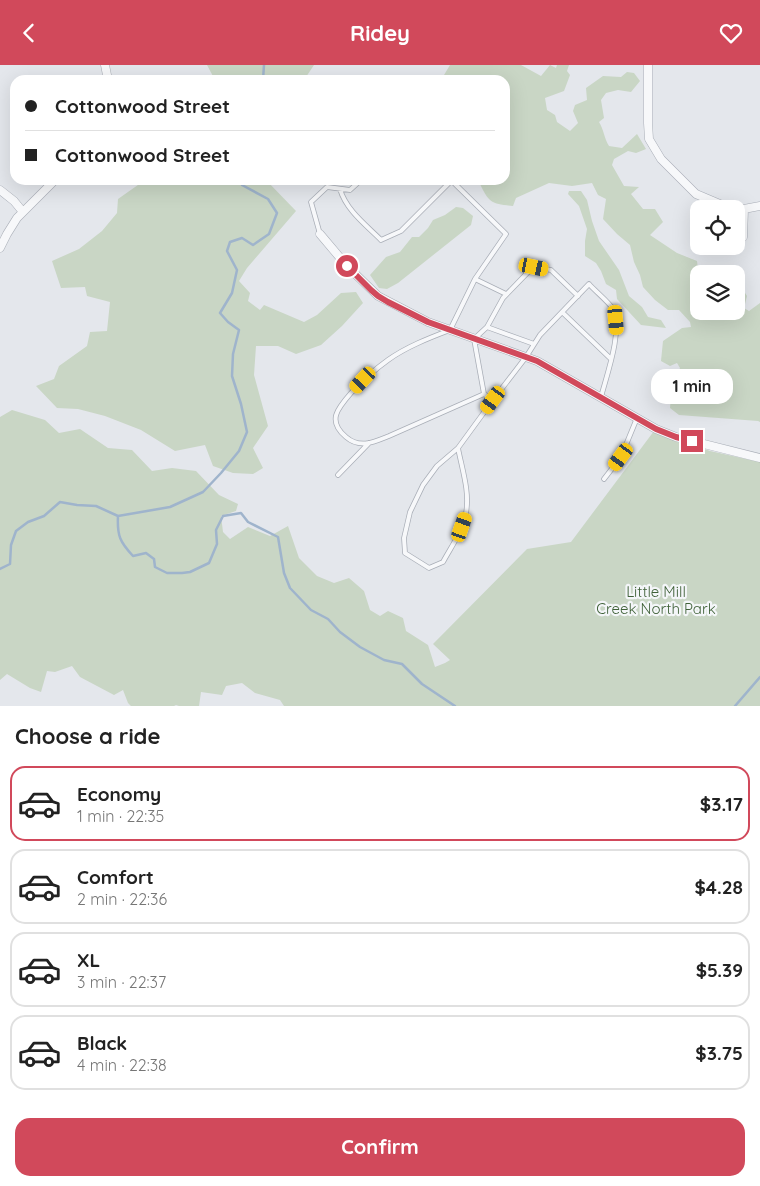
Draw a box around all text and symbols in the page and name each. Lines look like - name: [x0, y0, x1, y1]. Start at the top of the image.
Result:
- icon: back: [15, 19, 43, 47]
- text: Ridey: [350, 19, 410, 47]
- icon: heart: [717, 19, 745, 47]
- text: Cottonwood Street: [55, 94, 230, 118]
- text: Cottonwood Street: [55, 143, 230, 167]
- map controls: [690, 200, 745, 320]
- button: locate: [690, 200, 745, 255]
- route start: [336, 255, 358, 277]
- car: [517, 257, 550, 277]
- button: layers: [690, 265, 745, 320]
- car: [607, 304, 624, 336]
- car: [347, 364, 378, 396]
- callout: 1 min: [651, 369, 733, 403]
- text: 1 min: [673, 376, 711, 396]
- car: [478, 383, 507, 417]
- route end: [681, 430, 703, 452]
- car: [606, 440, 635, 474]
- car: [450, 510, 473, 544]
- park label: Little Mill Creek North Park: [596, 582, 716, 618]
- text: Choose a ride: [15, 722, 160, 750]
- icon: car: [17, 781, 62, 826]
- text: Economy: [77, 782, 161, 806]
- text: $3.17: [700, 792, 743, 816]
- text: 1 min · 22:35: [77, 806, 164, 826]
- icon: car: [17, 864, 62, 909]
- text: Comfort: [77, 865, 154, 889]
- text: $4.28: [695, 875, 743, 899]
- text: 2 min · 22:36: [77, 889, 167, 909]
- icon: car: [17, 947, 62, 992]
- text: XL: [77, 948, 100, 972]
- text: $5.39: [696, 958, 743, 982]
- text: 3 min · 22:37: [77, 972, 166, 992]
- icon: car: [17, 1030, 62, 1075]
- text: Black: [77, 1031, 127, 1055]
- text: $3.75: [695, 1041, 743, 1065]
- text: 4 min · 22:38: [77, 1055, 167, 1075]
- button: Confirm: [15, 1118, 745, 1176]

